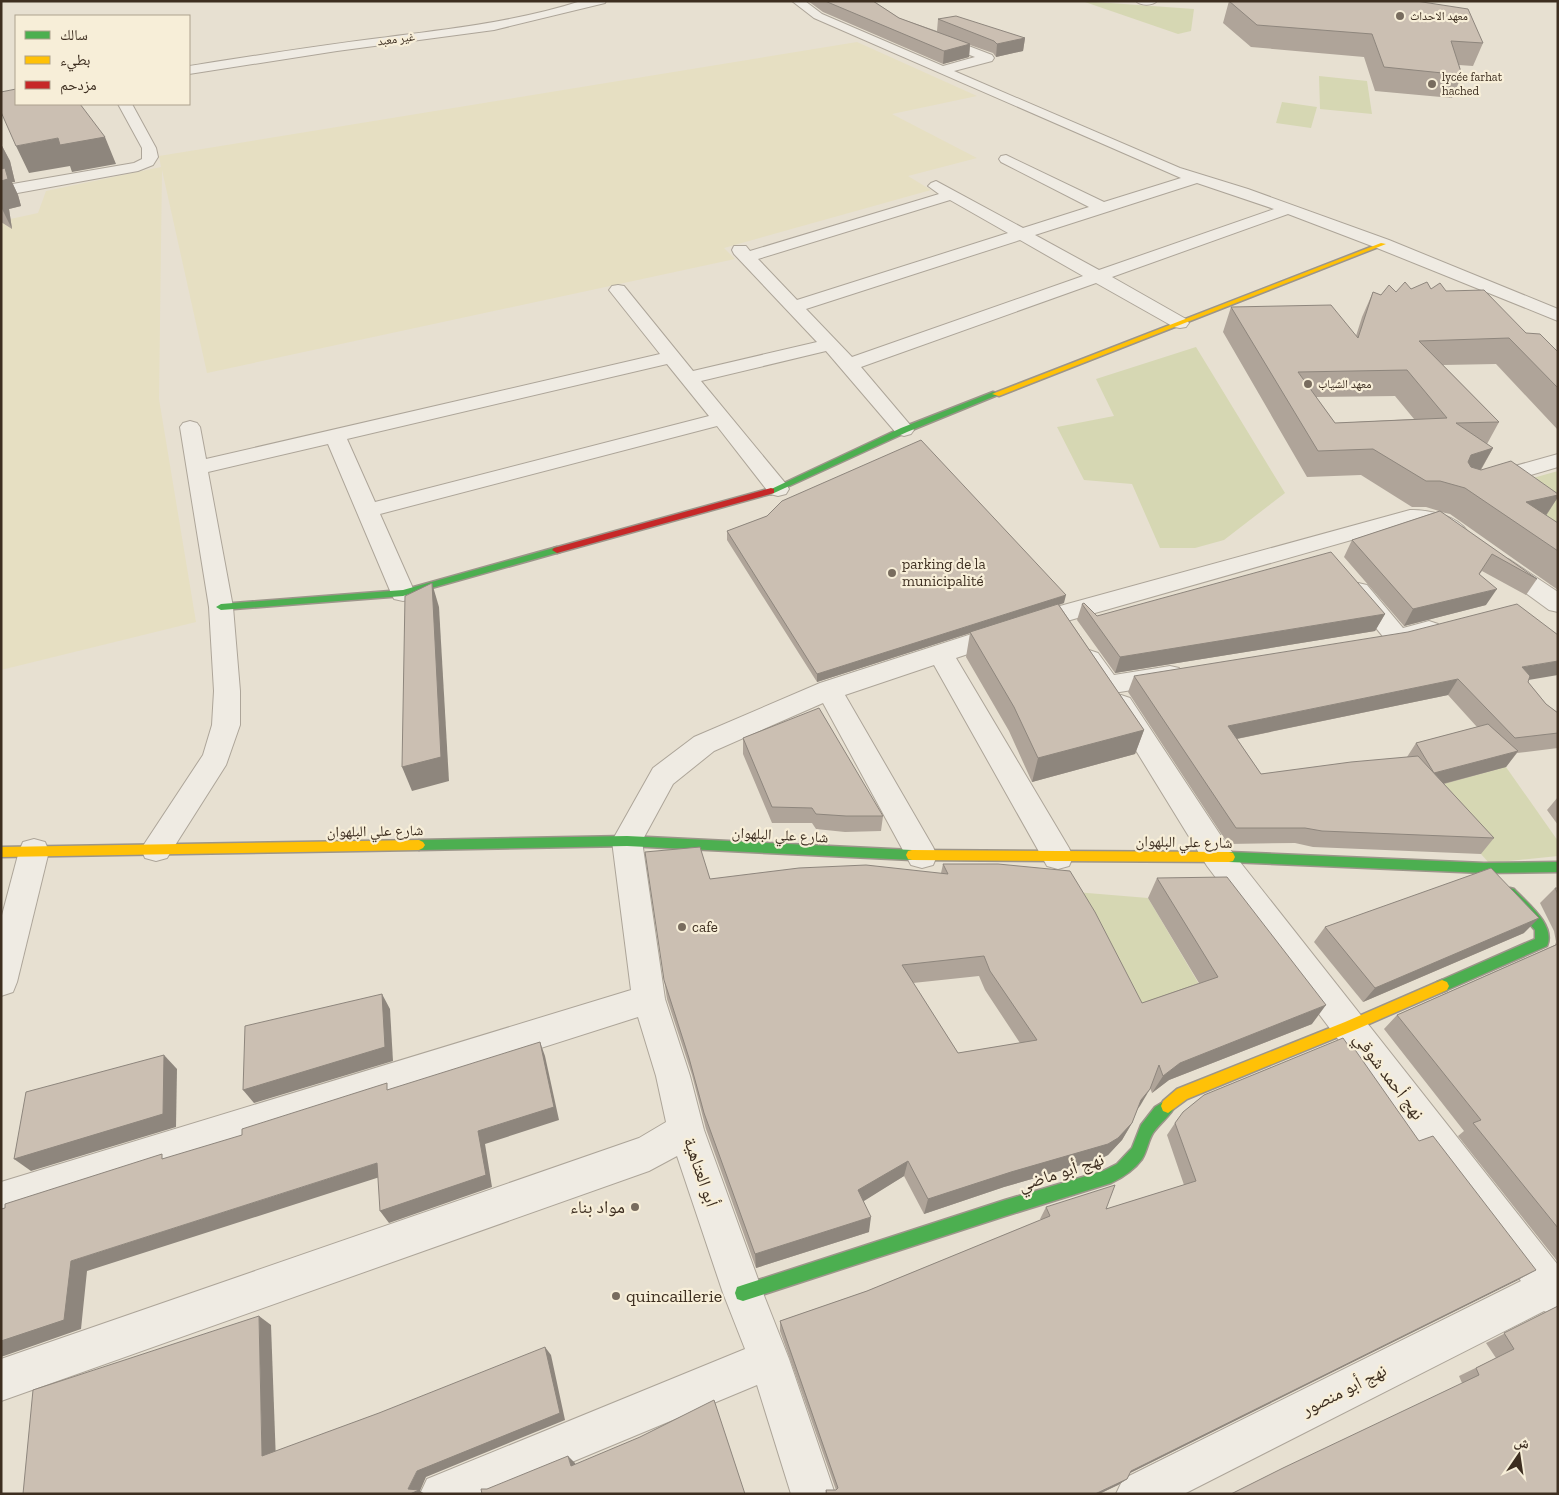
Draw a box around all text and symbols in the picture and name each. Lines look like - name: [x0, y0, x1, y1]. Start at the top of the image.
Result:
- place label: معهد الاحداث: [1410, 9, 1468, 23]
- marker: معهد الاحداث: [1394, 10, 1406, 22]
- legend: [15, 15, 190, 105]
- text: سالك: [60, 26, 88, 44]
- street label: غير معبد: [376, 29, 416, 49]
- text: بطيء: [60, 51, 90, 72]
- place label: lycée farhat hached: [1442, 70, 1503, 98]
- text: مزدحم: [60, 76, 97, 95]
- marker: lycée farhat hached: [1426, 78, 1438, 90]
- place label: معهد الشياب: [1318, 377, 1371, 391]
- marker: معهد الشياب: [1302, 378, 1314, 390]
- place label: parking de la municipalité: [902, 555, 986, 590]
- marker: parking de la municipalité: [886, 567, 898, 579]
- street label: شارع علي البلهوان: [326, 821, 424, 844]
- street label: شارع علي البلهوان: [731, 823, 829, 849]
- street label: شارع علي البلهوان: [1135, 832, 1233, 855]
- place label: cafe: [692, 918, 718, 936]
- marker: cafe: [676, 921, 688, 933]
- street label: نهج أحمد شوقي: [1346, 1028, 1429, 1126]
- street label: أبو العتاهية: [679, 1134, 723, 1210]
- street label: نهج أبو ماضي: [1015, 1148, 1108, 1200]
- place label: مواد بناء: [570, 1196, 625, 1218]
- marker: مواد بناء: [629, 1201, 641, 1213]
- place label: quincaillerie: [626, 1285, 722, 1307]
- marker: quincaillerie: [610, 1290, 622, 1302]
- street label: نهج أبو منصور: [1297, 1359, 1391, 1422]
- north arrow: [1494, 1430, 1544, 1480]
- text: ش: [1513, 1433, 1531, 1453]

